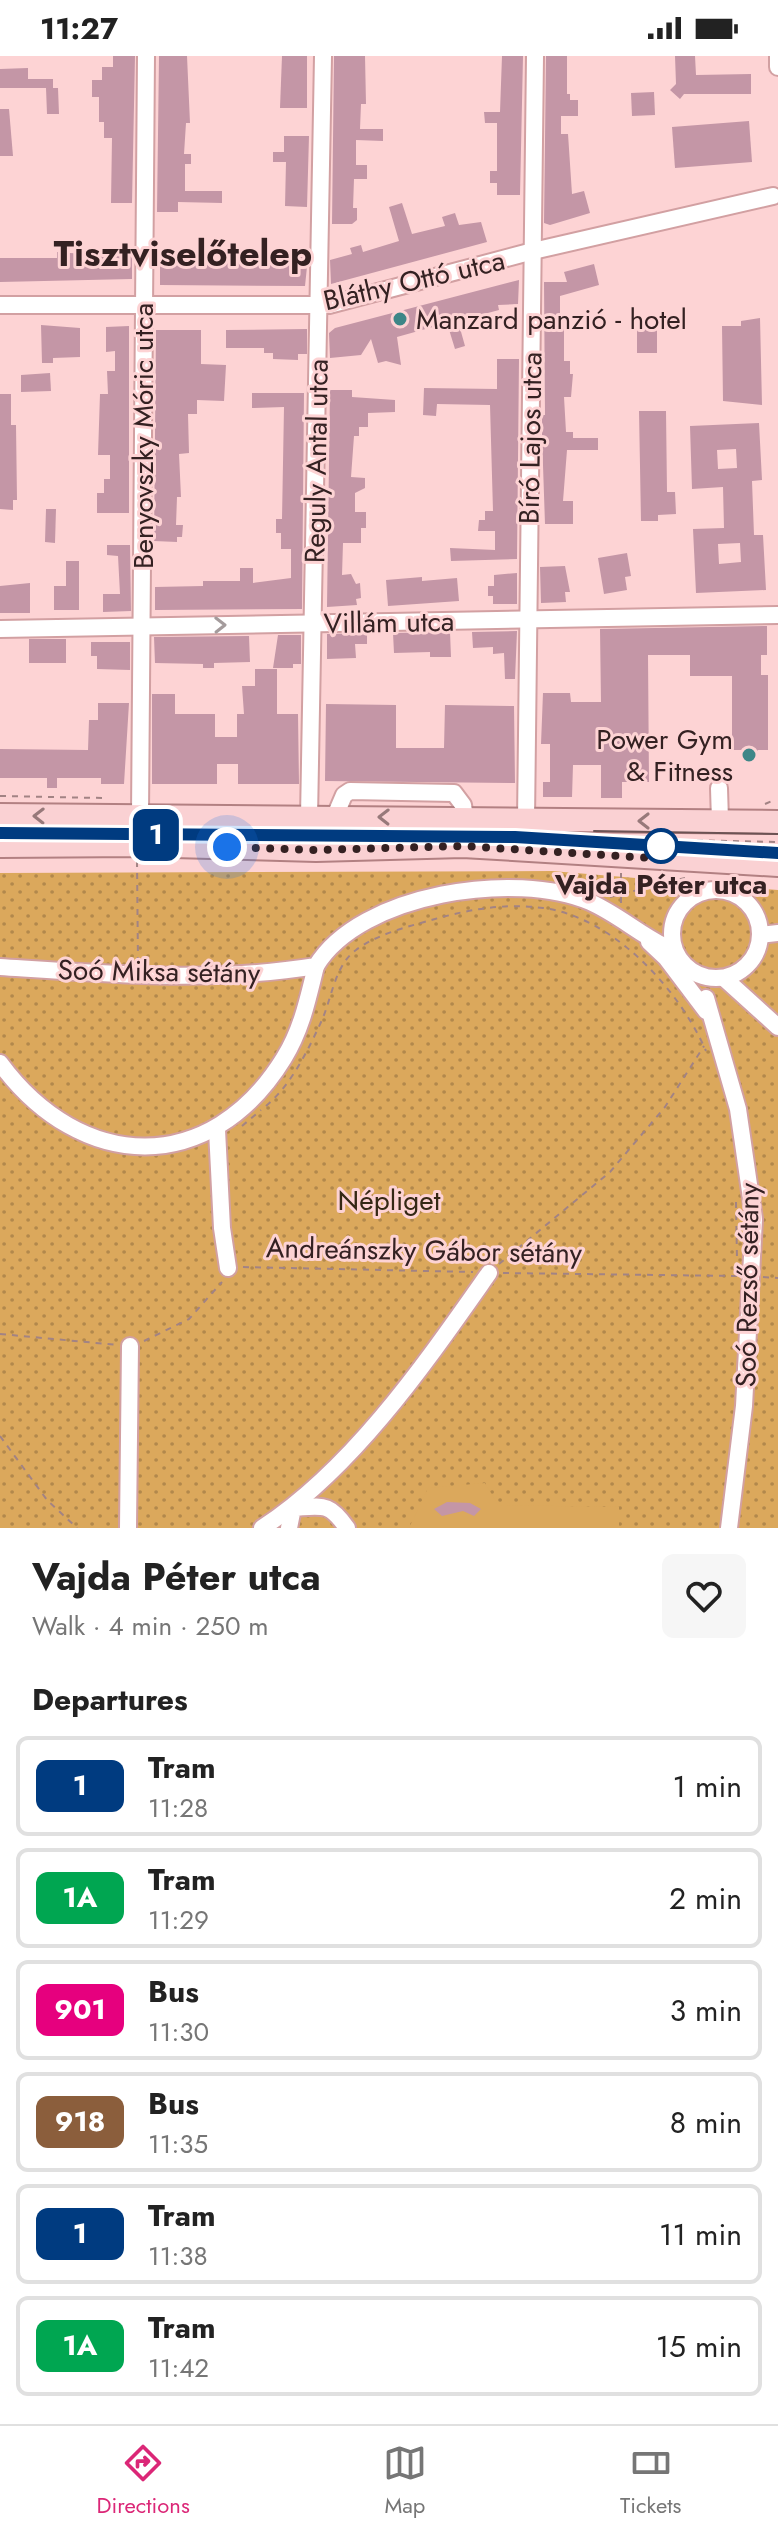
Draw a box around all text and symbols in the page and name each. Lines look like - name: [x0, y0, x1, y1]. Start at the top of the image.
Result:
- text: 11:27: [40, 7, 118, 50]
- district label: Tisztviselőtelep: [54, 227, 312, 279]
- street label: Bláthy Ottó utca: [319, 240, 509, 321]
- place label: Manzard panzió - hotel: [416, 299, 687, 340]
- street label: Benyovszky Móric utca: [123, 303, 164, 569]
- marker: Manzard panzió - hotel: [391, 310, 409, 328]
- street label: Bíró Lajos utca: [509, 352, 552, 524]
- street label: Reguly Antal utca: [294, 358, 339, 564]
- street label: Villám utca: [323, 601, 455, 644]
- one-way arrow: [214, 617, 227, 634]
- place label: Power Gym & Fitness: [596, 719, 733, 792]
- marker: Power Gym & Fitness: [740, 746, 758, 764]
- one-way arrow: [32, 807, 45, 824]
- one-way arrow: [377, 808, 390, 826]
- line badge: 1: [130, 809, 182, 861]
- one-way arrow: [637, 812, 650, 830]
- text: 1: [149, 814, 163, 855]
- your location: [207, 827, 247, 867]
- marker: Vajda Péter utca: [644, 829, 678, 863]
- place label: Vajda Péter utca: [554, 864, 767, 905]
- street label: Soó Miksa sétány: [57, 949, 261, 994]
- park label: Népliget: [338, 1180, 441, 1221]
- street label: Soó Rezső sétány: [725, 1182, 770, 1388]
- street label: Andreánszky Gábor sétány: [266, 1227, 583, 1274]
- text: Vajda Péter utca: [32, 1549, 321, 1604]
- button: heart: [662, 1554, 746, 1638]
- text: Walk · 4 min · 250 m: [32, 1607, 269, 1645]
- text: Departures: [32, 1678, 188, 1721]
- text: Tram: [148, 1746, 216, 1789]
- text: 1: [73, 1765, 87, 1806]
- text: 1 min: [673, 1765, 742, 1808]
- text: 11:28: [148, 1789, 208, 1827]
- text: Tram: [148, 1858, 216, 1901]
- text: 1A: [63, 1877, 97, 1918]
- text: 2 min: [669, 1877, 742, 1920]
- text: 11:29: [148, 1901, 209, 1939]
- text: Bus: [148, 1970, 199, 2013]
- text: 901: [54, 1989, 106, 2030]
- text: 3 min: [670, 1989, 742, 2032]
- text: 11:30: [148, 2013, 209, 2051]
- text: Bus: [148, 2082, 199, 2125]
- text: 918: [55, 2101, 105, 2142]
- text: 8 min: [670, 2101, 742, 2144]
- text: 11:35: [148, 2125, 208, 2163]
- text: Tram: [148, 2194, 216, 2237]
- text: 1: [73, 2213, 87, 2254]
- text: 11 min: [659, 2213, 742, 2256]
- text: 11:38: [148, 2237, 208, 2275]
- text: Tram: [148, 2306, 216, 2349]
- text: 1A: [63, 2325, 97, 2366]
- text: 15 min: [656, 2325, 742, 2368]
- text: 11:42: [148, 2349, 209, 2387]
- tab: Directions: [97, 2441, 190, 2521]
- tab: Map: [383, 2441, 427, 2521]
- tab: Tickets: [620, 2441, 681, 2521]

